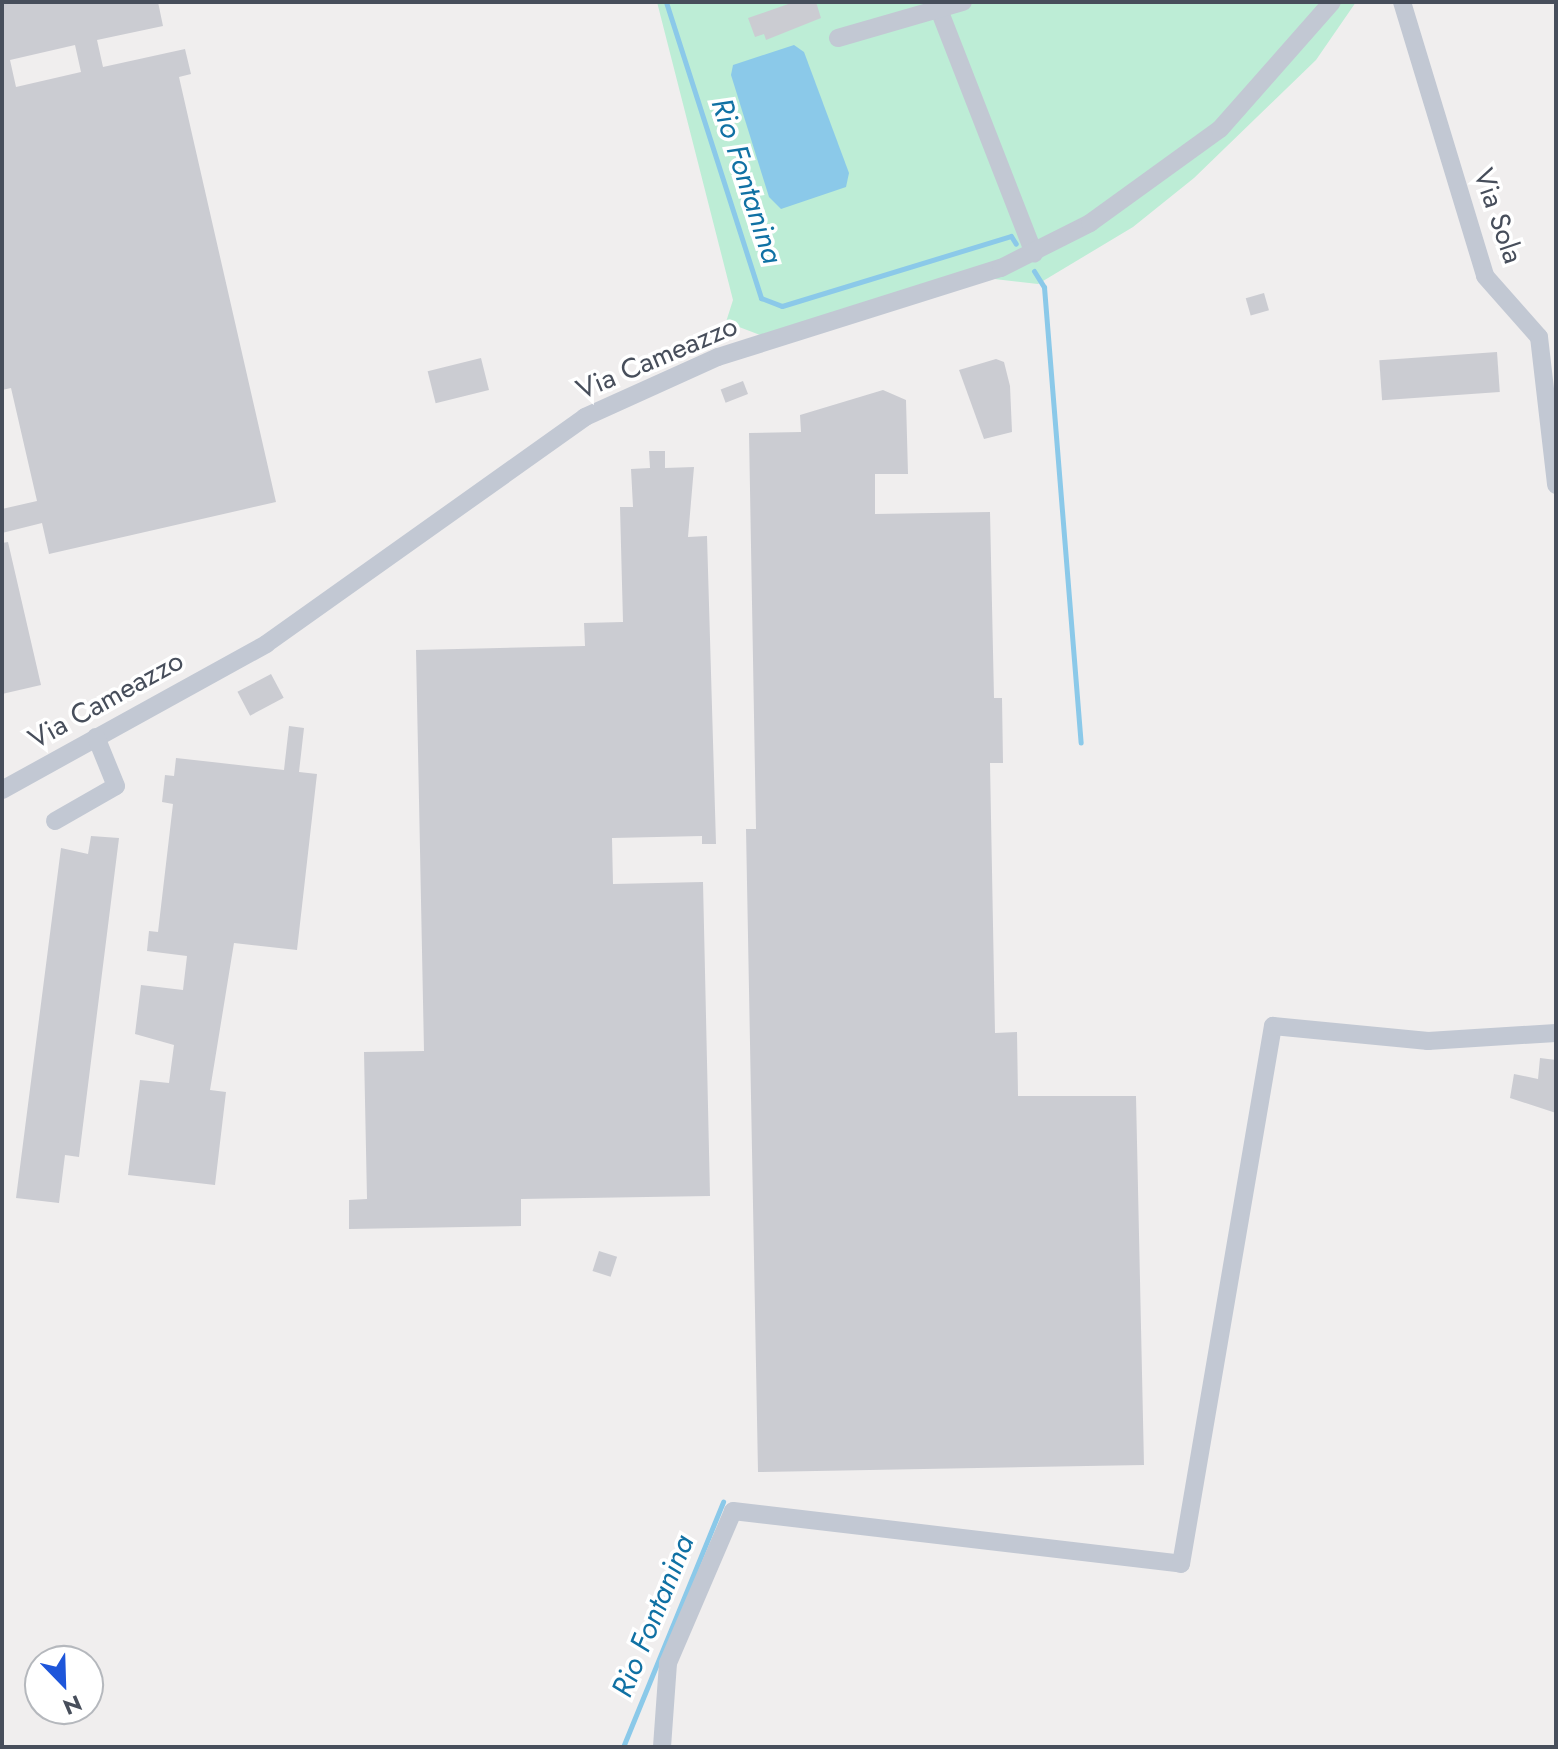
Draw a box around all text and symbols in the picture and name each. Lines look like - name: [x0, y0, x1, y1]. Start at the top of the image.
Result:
- water label: Rio Fontanina: [703, 94, 791, 268]
- street label: Via Sola: [1466, 164, 1530, 268]
- street label: Via Cameazzo: [572, 309, 742, 407]
- street label: Via Cameazzo: [23, 644, 189, 756]
- water label: Rio Fontanina: [604, 1530, 702, 1702]
- north arrow: [24, 1645, 104, 1725]
- text: N: [58, 1687, 87, 1723]

